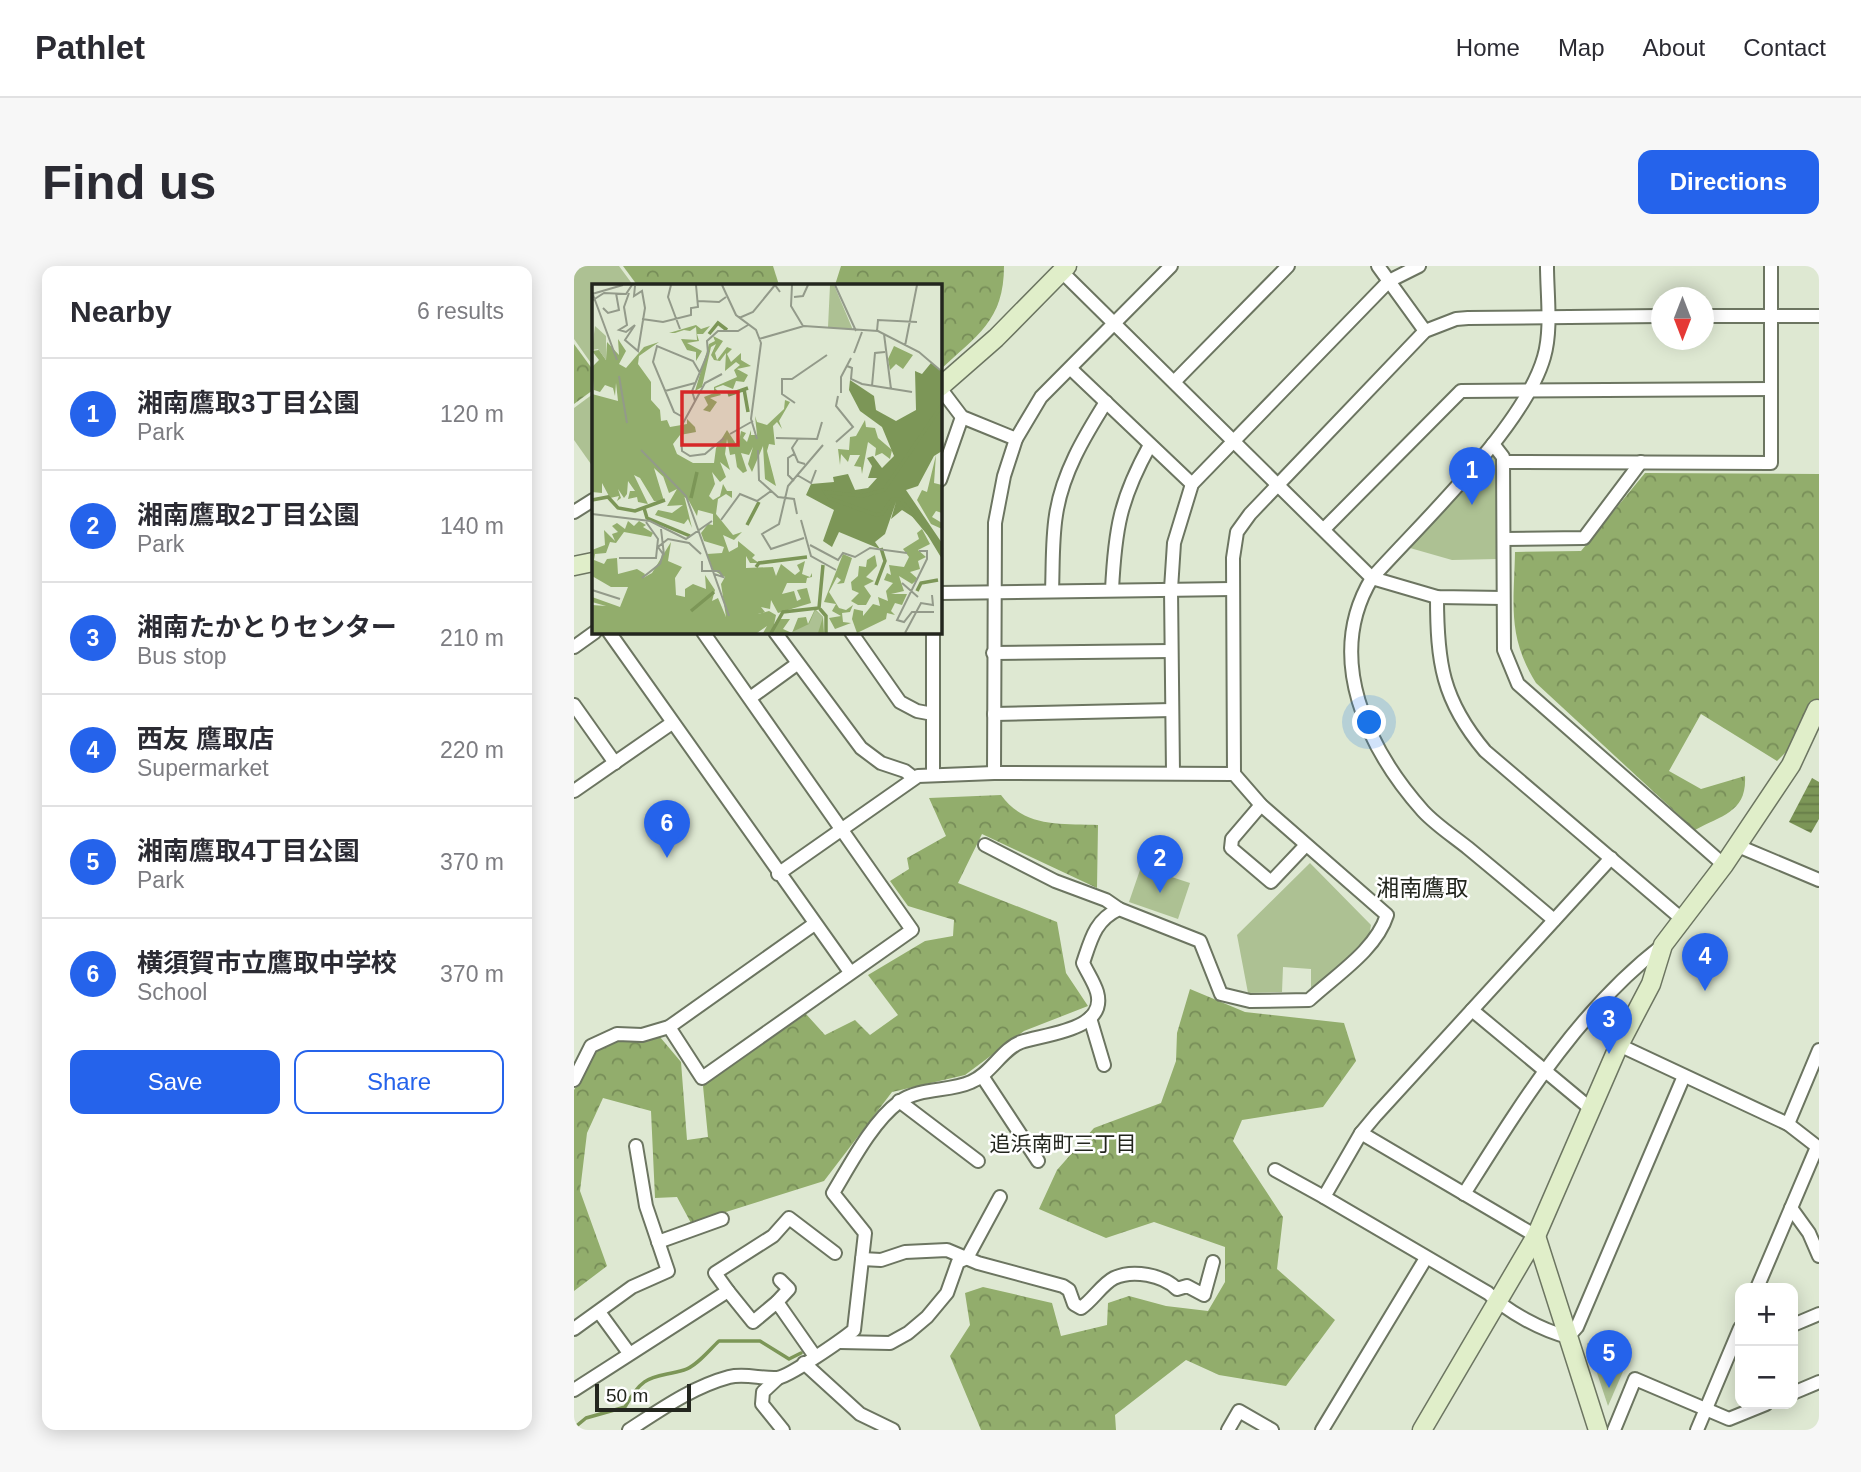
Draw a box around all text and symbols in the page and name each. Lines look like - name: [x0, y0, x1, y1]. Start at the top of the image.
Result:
- text: Pathlet: [35, 29, 145, 66]
- text: Home: [1456, 34, 1520, 61]
- text: Map: [1558, 34, 1605, 61]
- text: About: [1643, 34, 1705, 61]
- text: Contact: [1743, 34, 1826, 61]
- button: Directions: [1638, 150, 1819, 214]
- text: Find us: [42, 155, 216, 209]
- inset map: [592, 284, 942, 634]
- north arrow: [1651, 287, 1714, 350]
- text: Nearby: [70, 295, 172, 328]
- text: 6 results: [417, 298, 504, 324]
- text: 湘南鷹取3丁目公園: [137, 388, 359, 418]
- text: 1: [87, 401, 99, 427]
- text: 120 m: [440, 401, 504, 427]
- text: Park: [137, 419, 184, 445]
- pin: 1: [1449, 447, 1495, 505]
- text: 湘南鷹取2丁目公園: [137, 500, 359, 530]
- text: 2: [87, 513, 99, 539]
- text: 140 m: [440, 513, 504, 539]
- text: Park: [137, 531, 184, 557]
- text: 湘南たかとりセンター: [137, 612, 397, 642]
- text: 3: [87, 625, 99, 651]
- text: 210 m: [440, 625, 504, 651]
- text: Bus stop: [137, 643, 227, 669]
- your location: [1352, 705, 1386, 739]
- text: 西友 鷹取店: [137, 724, 274, 754]
- text: 4: [87, 737, 99, 763]
- text: 220 m: [440, 737, 504, 763]
- text: Supermarket: [137, 755, 269, 781]
- pin: 6: [644, 800, 690, 858]
- pin: 2: [1137, 835, 1183, 893]
- text: 湘南鷹取4丁目公園: [137, 836, 359, 866]
- text: 5: [87, 849, 99, 875]
- text: 370 m: [440, 849, 504, 875]
- text: Park: [137, 867, 184, 893]
- district label: 湘南鷹取: [1376, 875, 1468, 901]
- pin: 4: [1682, 933, 1728, 991]
- text: 横須賀市立鷹取中学校: [137, 948, 397, 978]
- text: 6: [87, 961, 99, 987]
- text: 370 m: [440, 961, 504, 987]
- text: School: [137, 979, 207, 1005]
- pin: 3: [1586, 996, 1632, 1054]
- button: Save: [70, 1050, 280, 1114]
- button: Share: [294, 1050, 504, 1114]
- district label: 追浜南町三丁目: [990, 1132, 1137, 1155]
- map controls: [1735, 1283, 1798, 1409]
- button: +: [1735, 1283, 1798, 1346]
- pin: 5: [1586, 1330, 1632, 1388]
- button: −: [1735, 1346, 1798, 1409]
- scale bar: [595, 1381, 691, 1413]
- text: 50 m: [606, 1385, 648, 1406]

